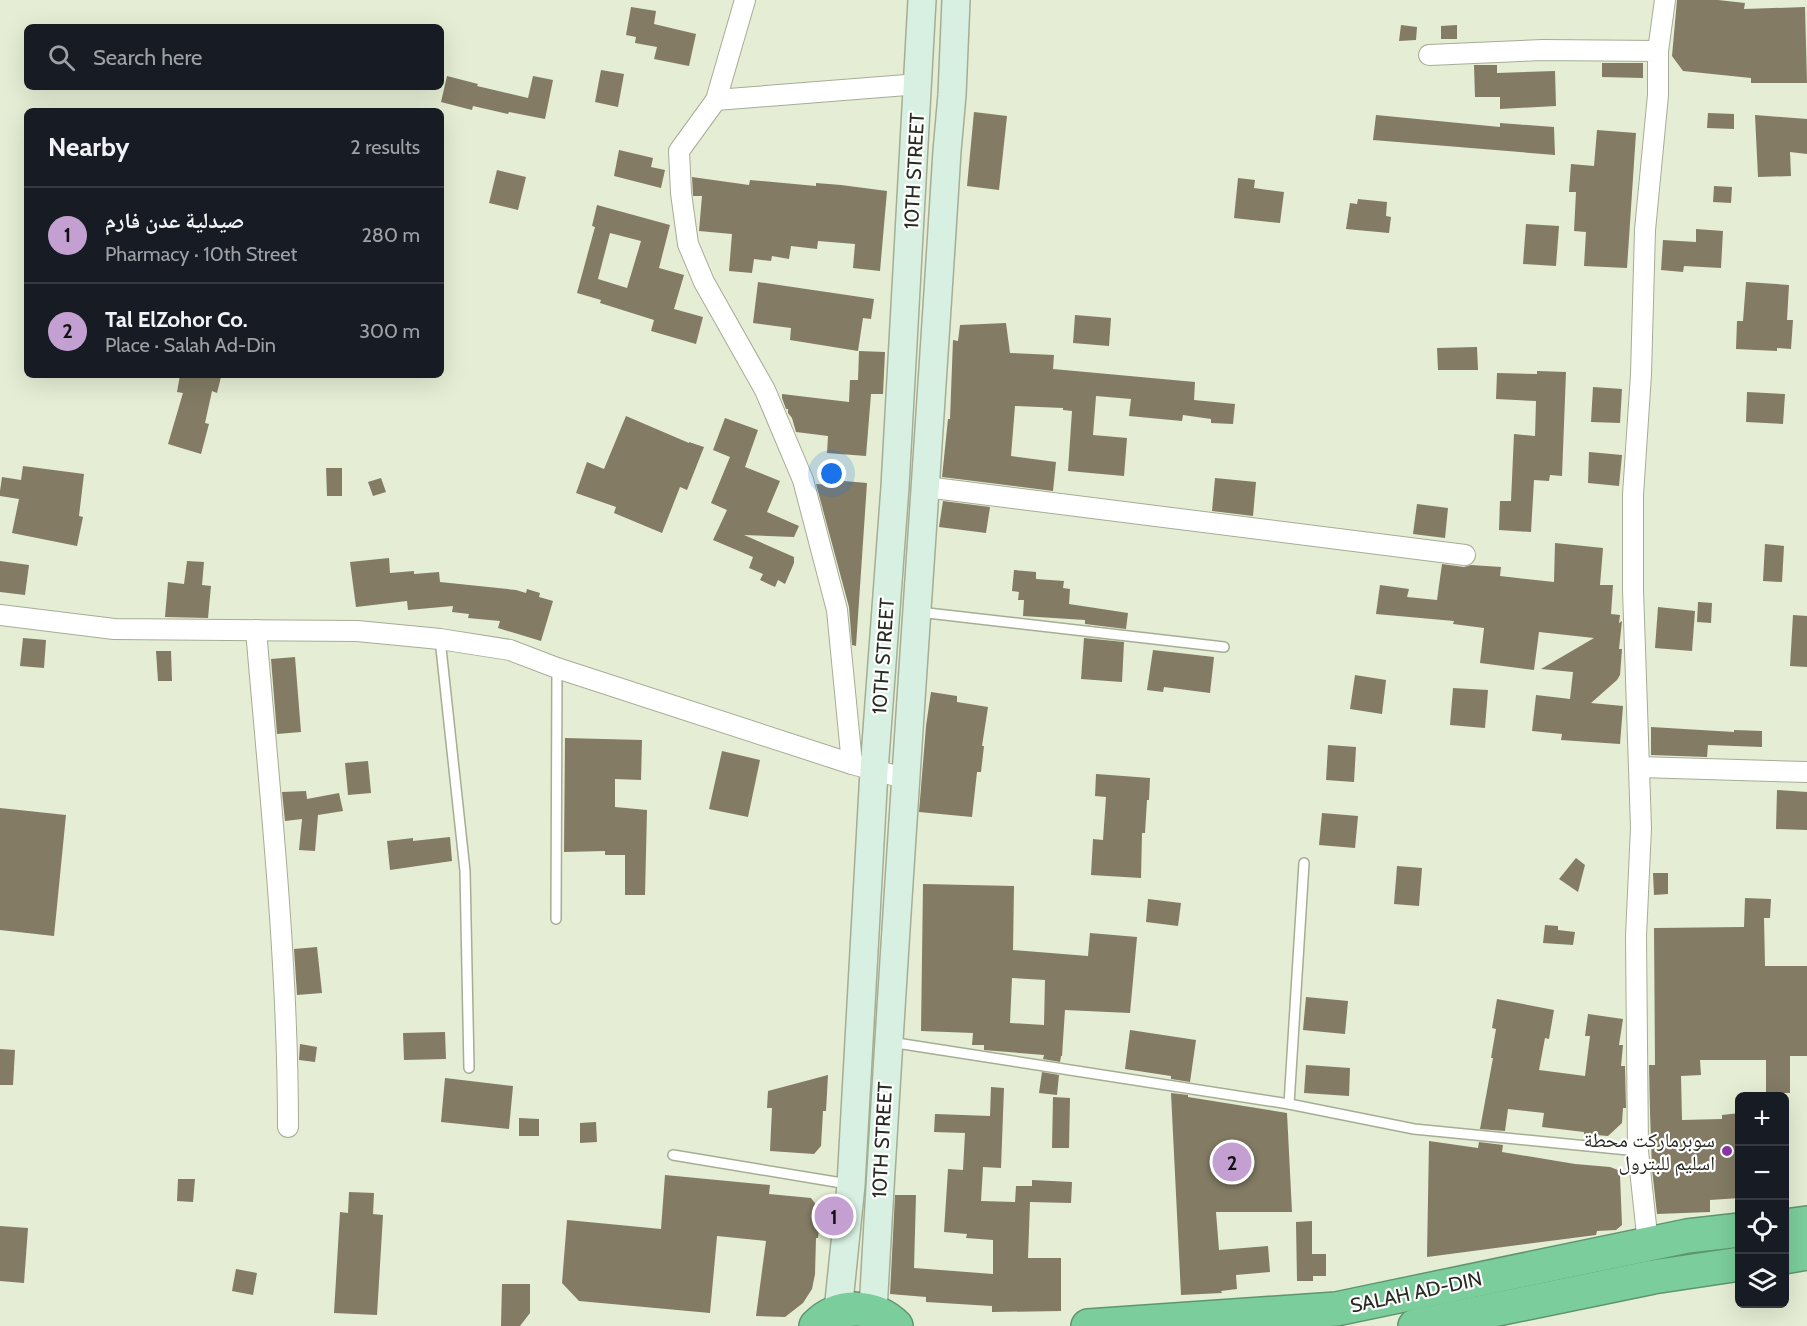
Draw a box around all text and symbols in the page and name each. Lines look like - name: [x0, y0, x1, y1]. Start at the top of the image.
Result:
- search box: [24, 24, 444, 90]
- icon: search: [45, 41, 78, 74]
- text: Search here: [93, 44, 202, 71]
- street label: 10TH STREET: [899, 112, 929, 230]
- text: Nearby: [48, 131, 129, 163]
- text: 2 results: [350, 135, 420, 159]
- text: صيدلية عدن فارم: [105, 207, 244, 234]
- text: 1: [64, 223, 71, 247]
- text: 280 m: [361, 223, 420, 247]
- text: Pharmacy · 10th Street: [105, 242, 297, 266]
- text: Tal ElZohor Co.: [105, 306, 248, 333]
- text: 2: [62, 319, 73, 343]
- text: 300 m: [359, 319, 420, 343]
- text: Place · Salah Ad-Din: [105, 333, 276, 357]
- your location: [817, 459, 846, 488]
- street label: 10TH STREET: [867, 597, 899, 715]
- street label: 10TH STREET: [867, 1081, 897, 1199]
- map controls: [1735, 1092, 1789, 1308]
- button: +: [1735, 1092, 1789, 1146]
- place label: سوبرماركت محطة اسليم للبترول: [1584, 1128, 1715, 1177]
- pin: 2: [1212, 1140, 1252, 1184]
- marker: سوبرماركت محطة اسليم للبترول: [1720, 1144, 1734, 1158]
- button: −: [1735, 1146, 1789, 1200]
- pin: 1: [814, 1194, 854, 1238]
- button: locate: [1735, 1200, 1789, 1254]
- button: layers: [1735, 1254, 1789, 1308]
- street label: SALAH AD-DIN: [1348, 1266, 1484, 1318]

